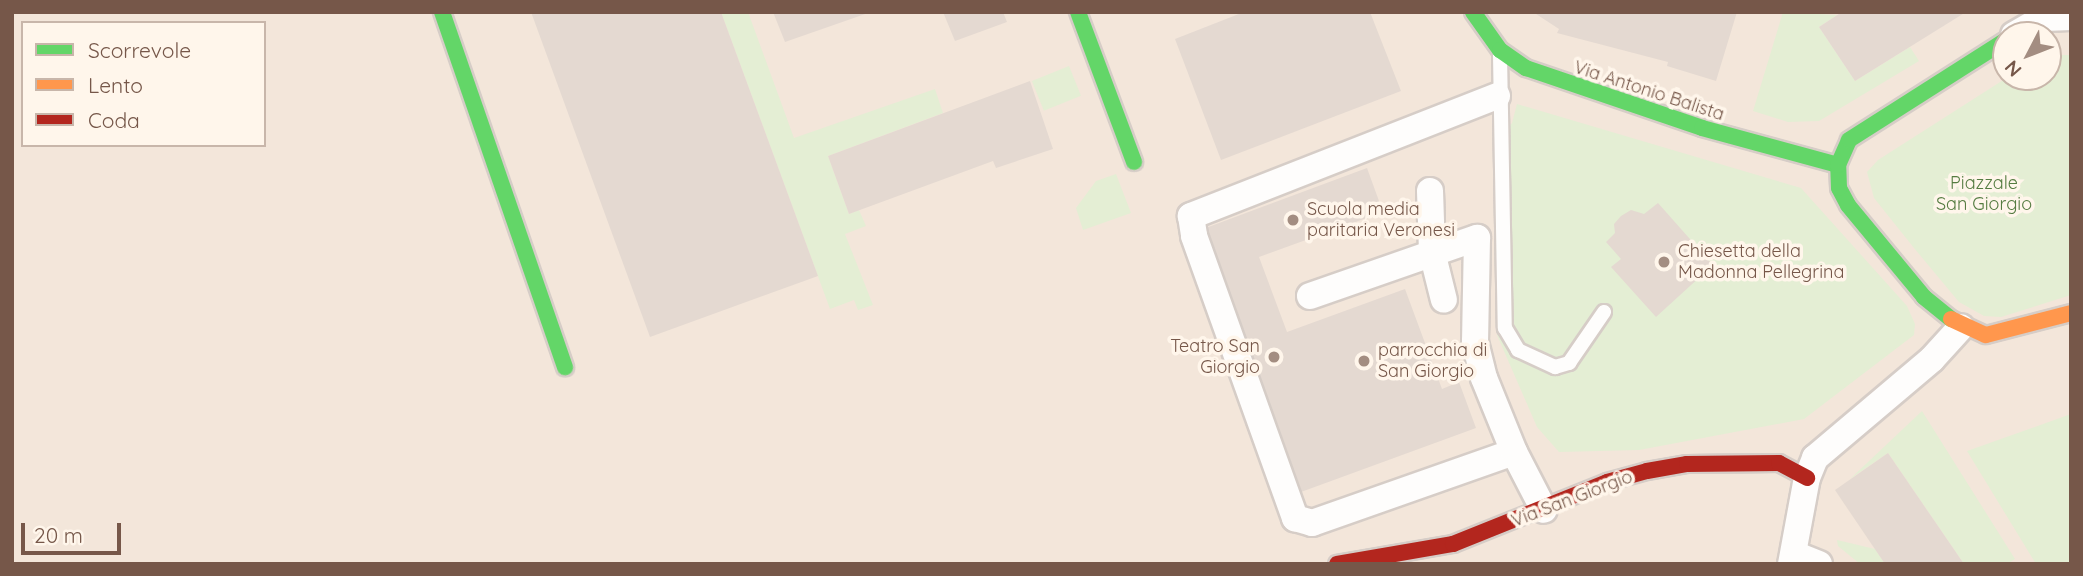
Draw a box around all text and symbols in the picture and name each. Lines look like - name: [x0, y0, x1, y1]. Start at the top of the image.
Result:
- legend: [21, 21, 266, 147]
- north arrow: [1992, 21, 2062, 91]
- text: Scorrevole: [88, 37, 191, 63]
- text: N: [1999, 55, 2026, 82]
- street label: Via Antonio Balista: [1571, 57, 1727, 125]
- text: Lento: [88, 72, 143, 98]
- text: Coda: [88, 107, 140, 133]
- park label: Piazzale San Giorgio: [1936, 173, 2032, 216]
- place label: Scuola media paritaria Veronesi: [1307, 199, 1455, 242]
- marker: Scuola media paritaria Veronesi: [1285, 212, 1301, 228]
- place label: Chiesetta della Madonna Pellegrina: [1678, 241, 1844, 284]
- marker: Chiesetta della Madonna Pellegrina: [1656, 254, 1672, 270]
- place label: Teatro San Giorgio: [1170, 336, 1260, 378]
- place label: parrocchia di San Giorgio: [1378, 340, 1487, 382]
- marker: Teatro San Giorgio: [1266, 349, 1282, 365]
- marker: parrocchia di San Giorgio: [1356, 353, 1372, 369]
- street label: Via San Giorgio: [1508, 466, 1636, 532]
- scale bar: [24, 510, 124, 554]
- text: 20 m: [34, 522, 83, 548]

